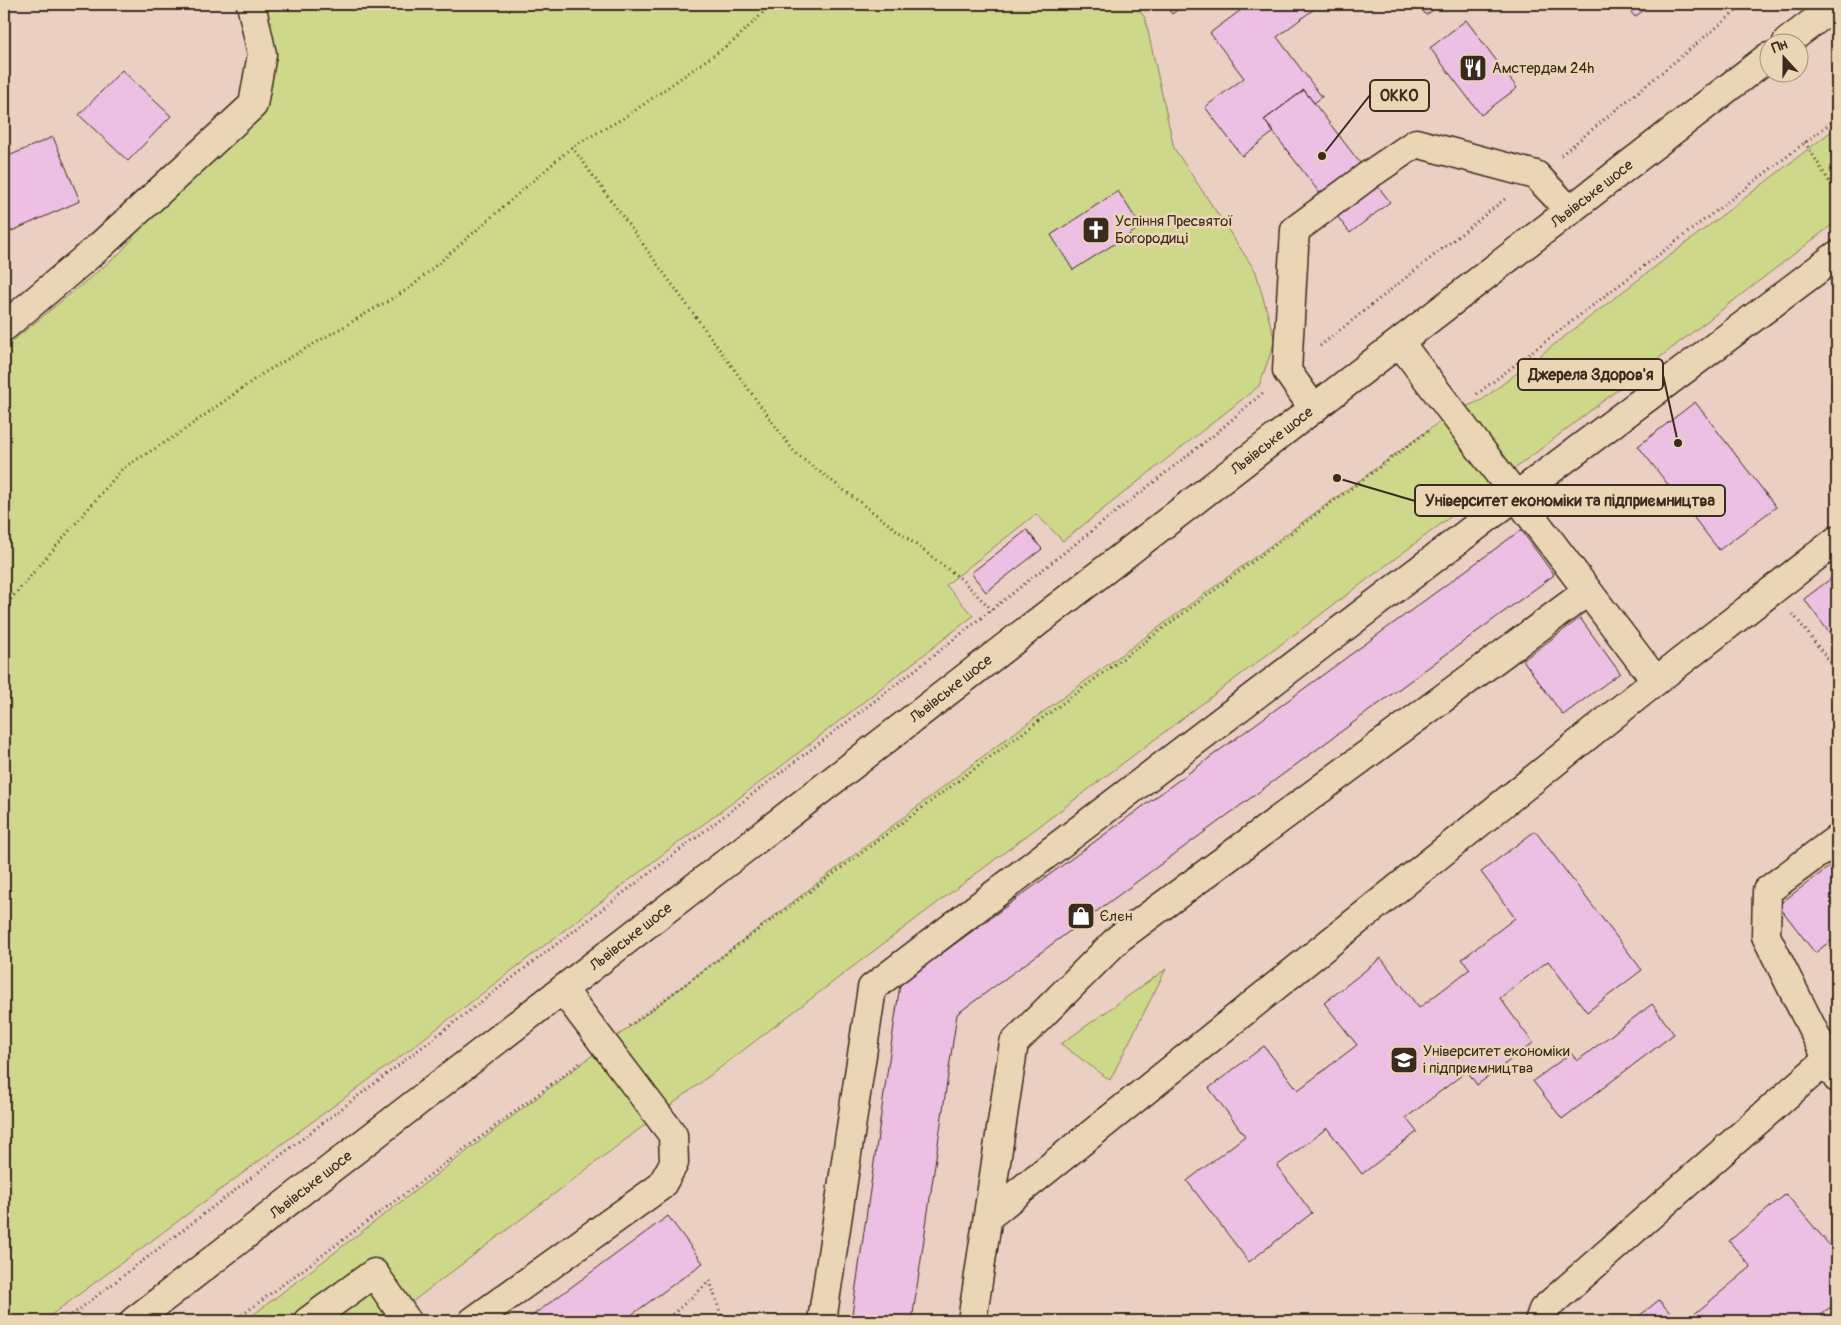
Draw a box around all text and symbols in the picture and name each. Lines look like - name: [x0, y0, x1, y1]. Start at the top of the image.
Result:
- north arrow: [1758, 32, 1808, 82]
- text: Пн: [1769, 36, 1790, 57]
- restaurant icon: Амстердам 24h: [1458, 53, 1488, 83]
- place label: Амстердам 24h: [1492, 59, 1594, 78]
- callout: ОККО: [1370, 80, 1429, 111]
- text: ОККО: [1380, 86, 1418, 106]
- street label: Львівське шосе: [1546, 155, 1638, 233]
- place label: Успіння Пресвятої Богородиці: [1115, 212, 1233, 248]
- church icon: Успіння Пресвятої Богородиці: [1081, 215, 1111, 245]
- callout: Джерела Здоров'я: [1518, 359, 1663, 390]
- text: Джерела Здоров'я: [1528, 365, 1654, 385]
- street label: Львівське шосе: [1226, 402, 1318, 480]
- callout: Університет економіки та підприємництва: [1415, 485, 1725, 516]
- text: Університет економіки та підприємництва: [1425, 491, 1715, 511]
- street label: Львівське шосе: [905, 650, 997, 728]
- street label: Львівське шосе: [585, 898, 677, 976]
- shop icon: Єлєн: [1066, 901, 1096, 931]
- place label: Єлєн: [1100, 907, 1132, 926]
- place label: Університет економіки і підприємництва: [1423, 1042, 1570, 1078]
- school or university icon: Університет економіки і підприємництва: [1389, 1045, 1419, 1075]
- street label: Львівське шосе: [265, 1146, 357, 1224]

